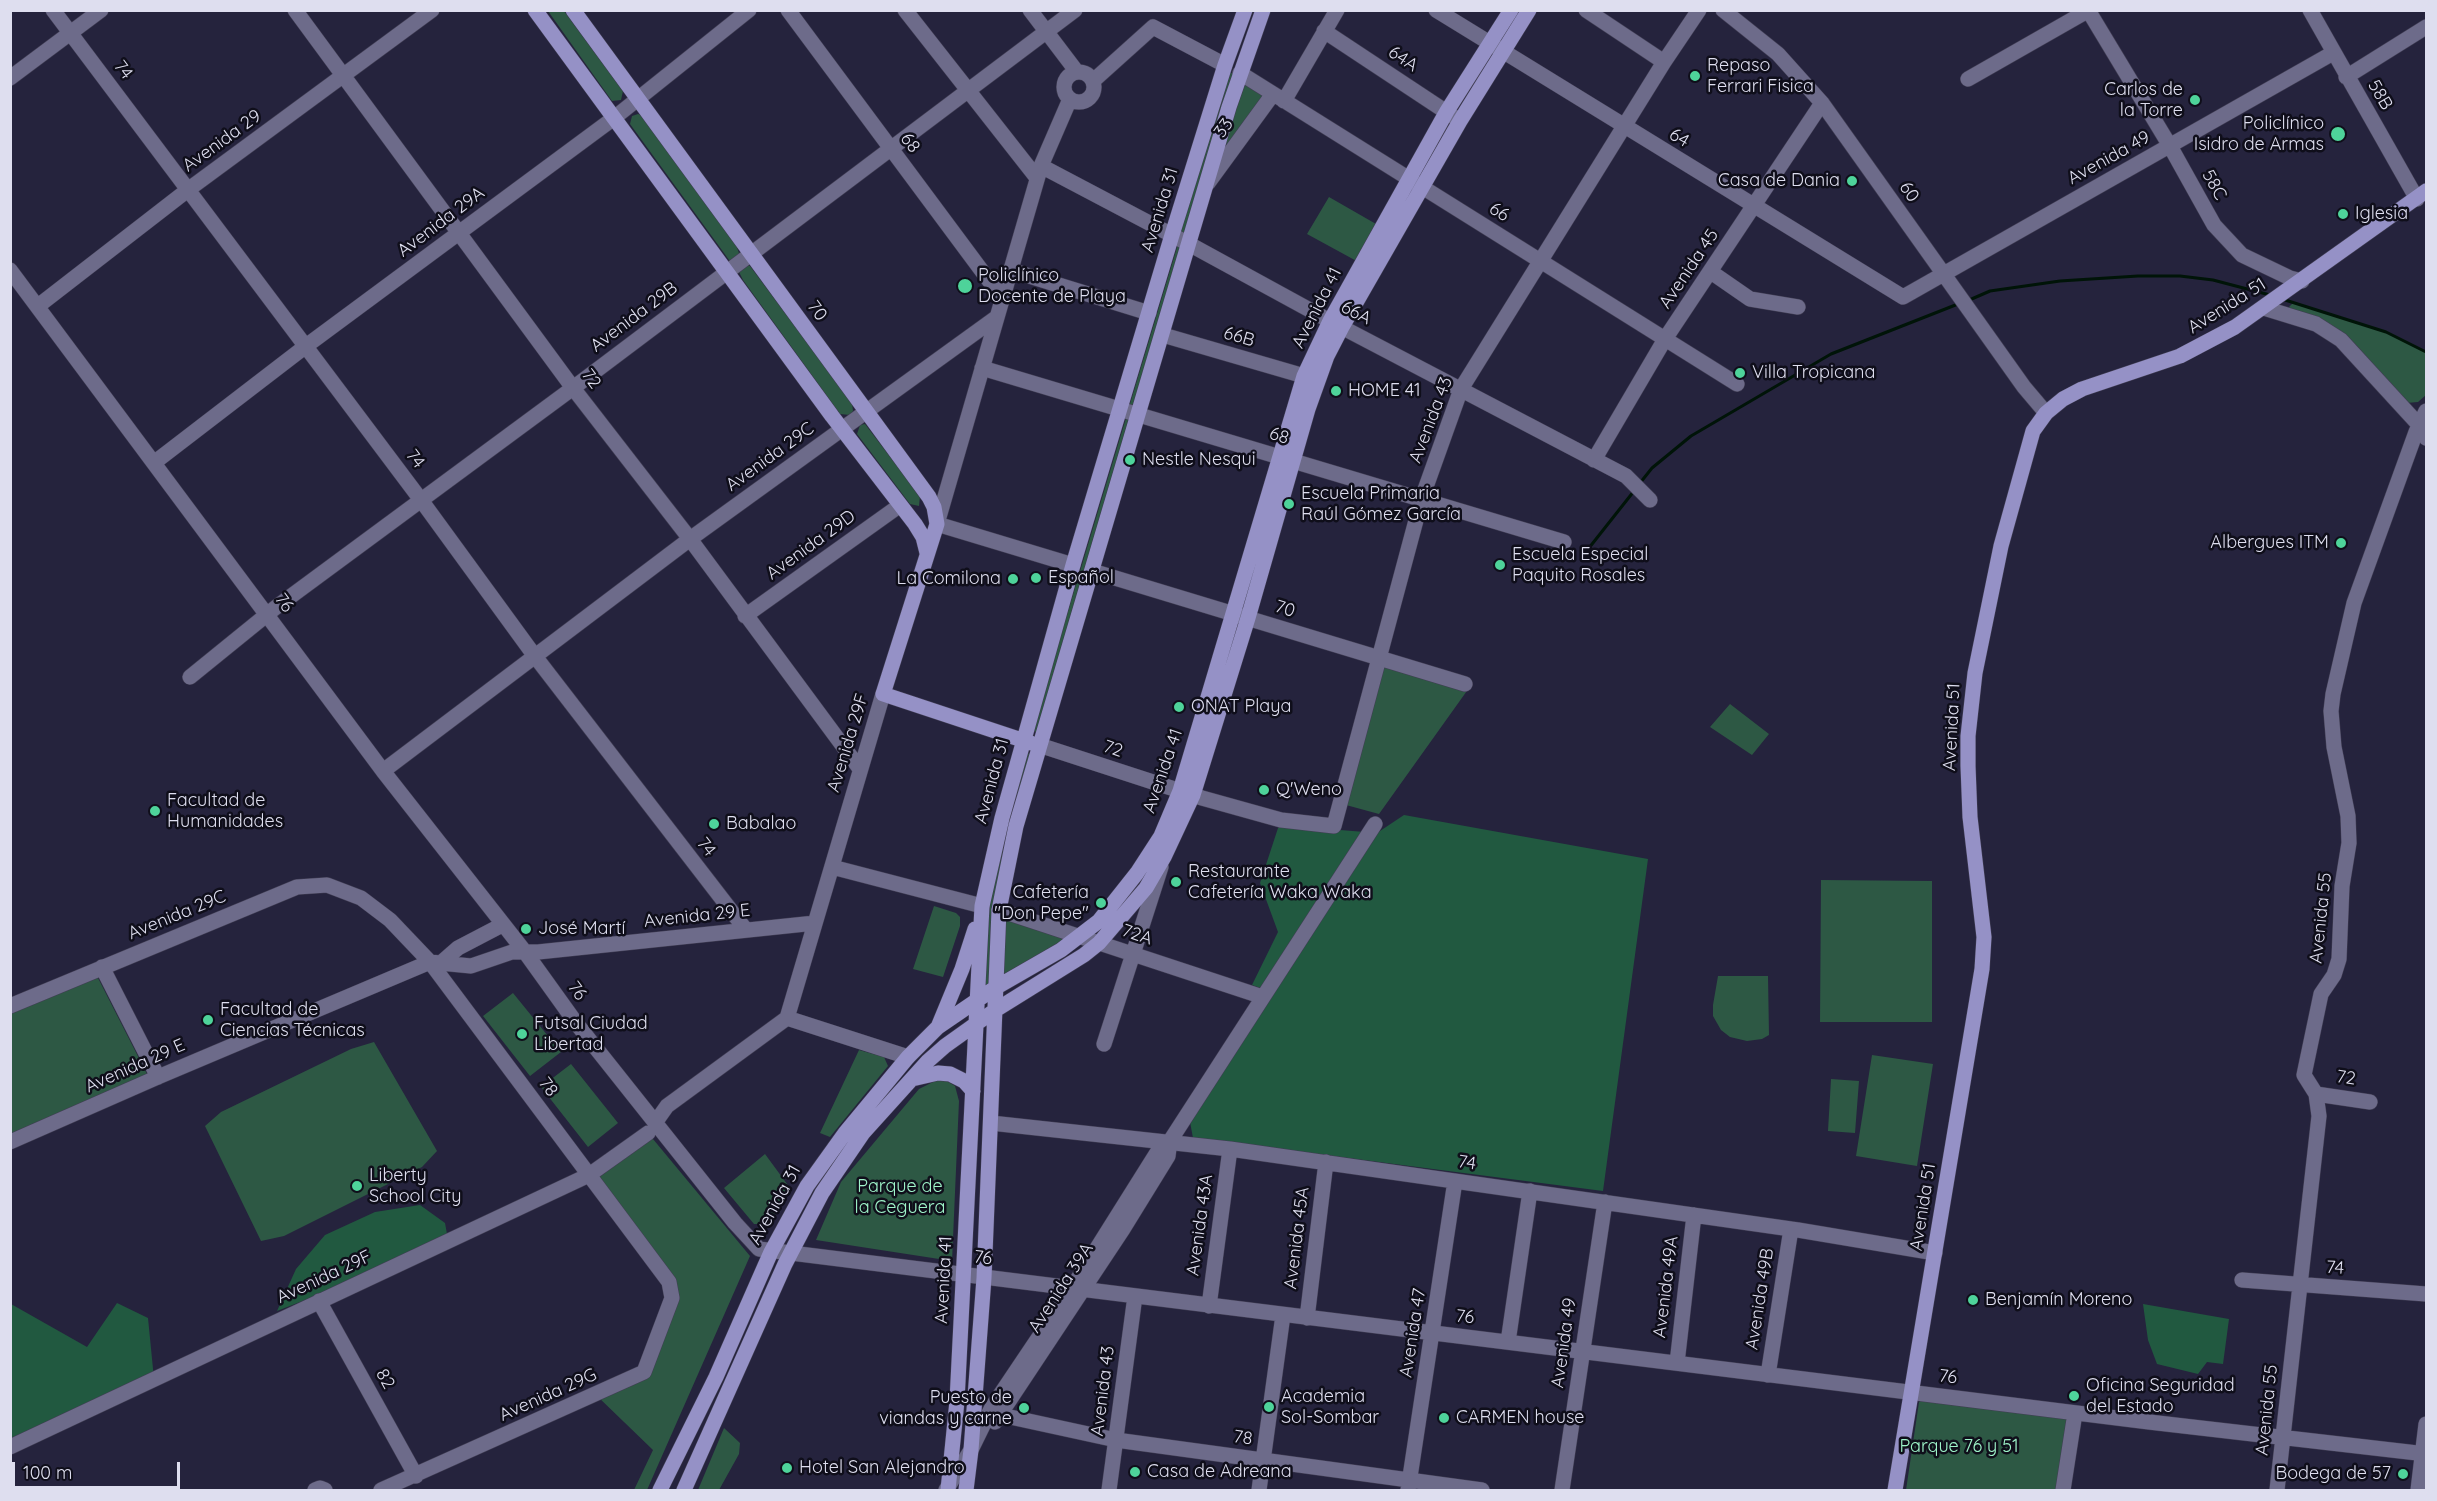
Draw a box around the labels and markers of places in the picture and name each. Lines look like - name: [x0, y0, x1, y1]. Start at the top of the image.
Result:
- place label: Repaso Ferrari Fisica: [1707, 55, 1814, 98]
- marker: Repaso Ferrari Fisica: [1688, 69, 1702, 83]
- place label: Carlos de la Torre: [2104, 79, 2183, 122]
- marker: Carlos de la Torre: [2188, 93, 2202, 107]
- place label: Policlínico Isidro de Armas: [2194, 113, 2324, 156]
- marker: Policlínico Isidro de Armas: [2329, 125, 2347, 143]
- place label: Casa de Dania: [1718, 170, 1840, 192]
- marker: Casa de Dania: [1845, 174, 1859, 188]
- place label: Iglesia: [2355, 203, 2408, 225]
- marker: Iglesia: [2336, 207, 2350, 221]
- place label: Policlínico Docente de Playa: [978, 265, 1126, 308]
- marker: Policlínico Docente de Playa: [956, 277, 974, 295]
- place label: Villa Tropicana: [1752, 362, 1875, 384]
- marker: Villa Tropicana: [1733, 366, 1747, 380]
- place label: HOME 41: [1348, 380, 1421, 402]
- marker: HOME 41: [1329, 384, 1343, 398]
- place label: Nestle Nesqui: [1142, 449, 1256, 471]
- marker: Nestle Nesqui: [1123, 453, 1137, 467]
- place label: Escuela Primaria Raúl Gómez García: [1301, 483, 1461, 526]
- marker: Escuela Primaria Raúl Gómez García: [1282, 497, 1296, 511]
- place label: Albergues ITM: [2210, 532, 2329, 554]
- marker: Albergues ITM: [2334, 536, 2348, 550]
- place label: Escuela Especial Paquito Rosales: [1512, 544, 1648, 586]
- marker: Escuela Especial Paquito Rosales: [1493, 558, 1507, 572]
- place label: Español: [1048, 567, 1114, 589]
- place label: La Comilona: [897, 568, 1001, 590]
- marker: Español: [1029, 571, 1043, 585]
- marker: La Comilona: [1006, 572, 1020, 586]
- place label: ONAT Playa: [1191, 696, 1291, 718]
- marker: ONAT Playa: [1172, 700, 1186, 714]
- place label: Q'Weno: [1276, 779, 1342, 801]
- marker: Q'Weno: [1257, 783, 1271, 797]
- place label: Facultad de Humanidades: [167, 790, 283, 832]
- marker: Facultad de Humanidades: [148, 804, 162, 818]
- place label: Babalao: [726, 813, 796, 835]
- marker: Babalao: [707, 817, 721, 831]
- place label: Restaurante Cafetería Waka Waka: [1188, 861, 1372, 904]
- marker: Restaurante Cafetería Waka Waka: [1169, 875, 1183, 889]
- place label: Cafetería "Don Pepe": [994, 882, 1089, 924]
- marker: Cafetería "Don Pepe": [1094, 896, 1108, 910]
- place label: José Martí: [538, 918, 625, 940]
- marker: José Martí: [519, 922, 533, 936]
- place label: Facultad de Ciencias Técnicas: [220, 999, 365, 1042]
- marker: Facultad de Ciencias Técnicas: [201, 1013, 215, 1027]
- place label: Futsal Ciudad Libertad: [534, 1013, 648, 1056]
- marker: Futsal Ciudad Libertad: [515, 1027, 529, 1041]
- place label: Liberty School City: [369, 1165, 461, 1208]
- marker: Liberty School City: [350, 1179, 364, 1193]
- place label: Benjamín Moreno: [1985, 1289, 2132, 1311]
- marker: Benjamín Moreno: [1966, 1293, 1980, 1307]
- place label: Oficina Seguridad del Estado: [2086, 1375, 2235, 1418]
- place label: Academia Sol-Sombar: [1281, 1386, 1379, 1428]
- place label: Puesto de viandas y carne: [879, 1387, 1012, 1430]
- marker: Oficina Seguridad del Estado: [2067, 1389, 2081, 1403]
- marker: Academia Sol-Sombar: [1262, 1400, 1276, 1414]
- marker: Puesto de viandas y carne: [1017, 1401, 1031, 1415]
- place label: CARMEN house: [1456, 1407, 1585, 1429]
- marker: CARMEN house: [1437, 1411, 1451, 1425]
- place label: Hotel San Alejandro: [799, 1457, 965, 1479]
- marker: Hotel San Alejandro: [780, 1461, 794, 1475]
- place label: Casa de Adreana: [1147, 1461, 1292, 1483]
- place label: Bodega de 57: [2275, 1463, 2391, 1485]
- marker: Casa de Adreana: [1128, 1465, 1142, 1479]
- marker: Bodega de 57: [2396, 1467, 2410, 1481]

